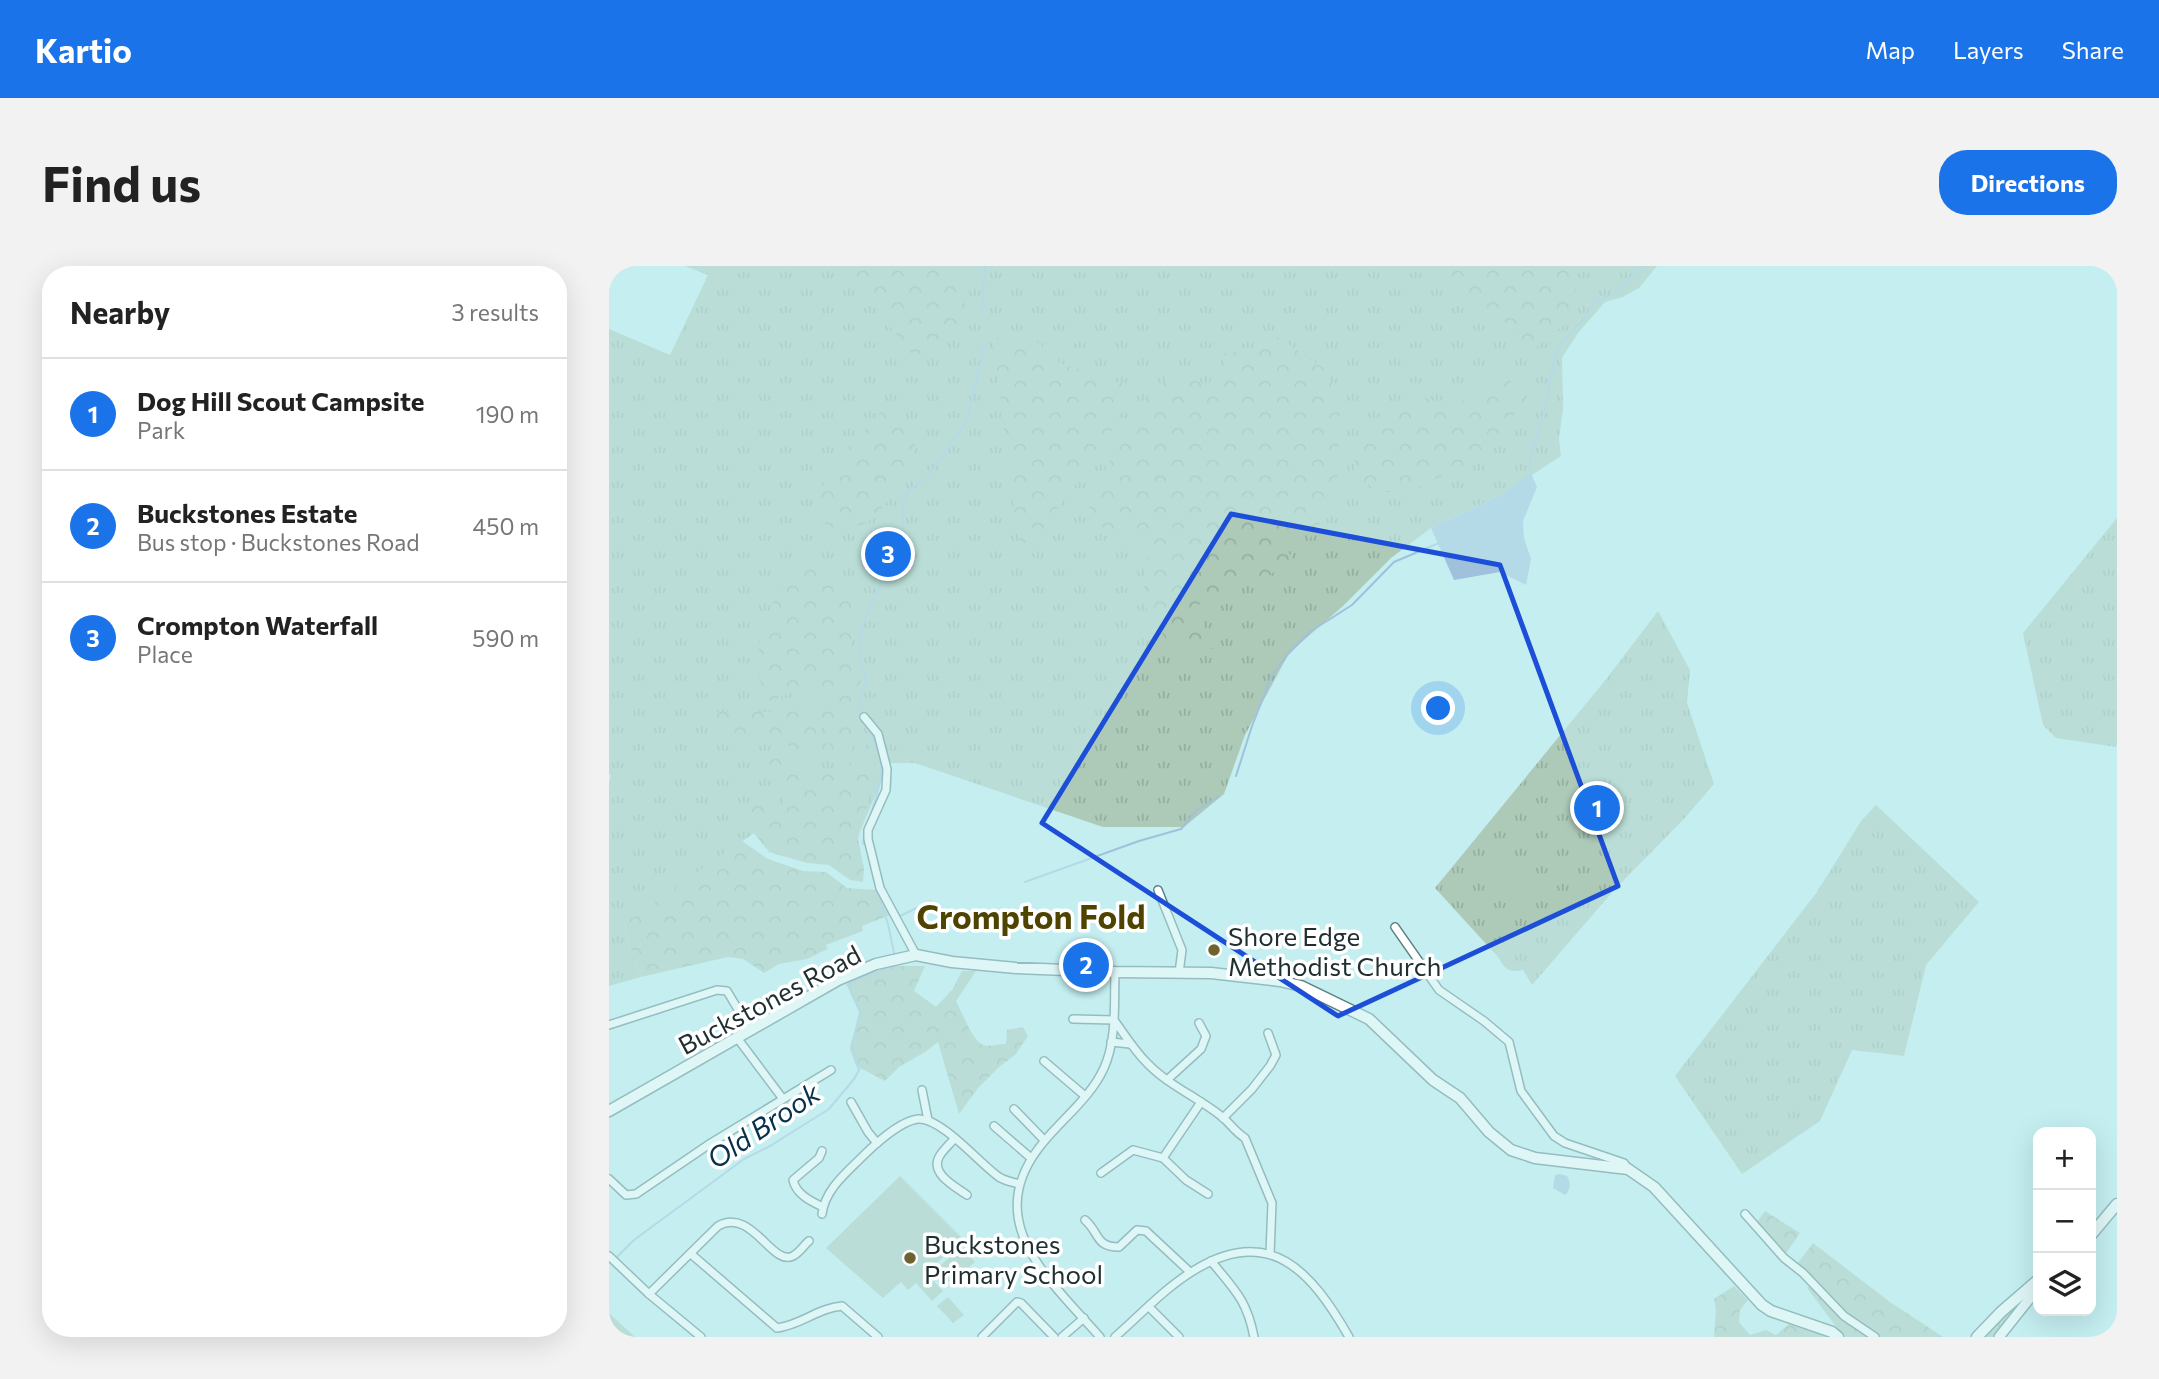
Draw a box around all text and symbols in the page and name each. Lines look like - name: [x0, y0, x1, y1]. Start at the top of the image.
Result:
- text: Kartio: [35, 29, 132, 70]
- text: Map: [1866, 35, 1915, 64]
- text: Layers: [1953, 35, 2024, 64]
- text: Share: [2062, 35, 2124, 64]
- button: Directions: [1939, 150, 2117, 215]
- text: Find us: [42, 152, 201, 212]
- text: Nearby: [70, 293, 170, 330]
- text: 3 results: [452, 298, 539, 326]
- text: Dog Hill Scout Campsite: [137, 385, 425, 416]
- text: 1: [88, 400, 98, 428]
- text: 190 m: [476, 400, 539, 428]
- text: Park: [137, 416, 185, 444]
- text: Buckstones Estate: [137, 497, 357, 528]
- text: 2: [86, 512, 100, 540]
- text: 450 m: [473, 512, 539, 540]
- text: Bus stop · Buckstones Road: [137, 528, 420, 556]
- pin: 3: [865, 528, 911, 580]
- text: Crompton Waterfall: [137, 609, 378, 640]
- text: 3: [86, 624, 100, 652]
- text: 590 m: [472, 624, 539, 652]
- text: Place: [137, 640, 193, 668]
- your location: [1421, 691, 1455, 725]
- pin: 1: [1574, 782, 1620, 834]
- district label: Crompton Fold: [916, 895, 1146, 936]
- place label: Shore Edge Methodist Church: [1228, 920, 1441, 981]
- street label: Buckstones Road: [672, 938, 866, 1060]
- pin: 2: [1063, 939, 1109, 991]
- marker: Shore Edge Methodist Church: [1206, 942, 1222, 958]
- water label: Old Brook: [700, 1074, 827, 1175]
- map controls: [2033, 1127, 2096, 1316]
- button: +: [2033, 1127, 2096, 1190]
- button: −: [2033, 1190, 2096, 1253]
- place label: Buckstones Primary School: [924, 1228, 1103, 1289]
- marker: Buckstones Primary School: [902, 1250, 918, 1266]
- button: layers: [2033, 1253, 2096, 1316]

